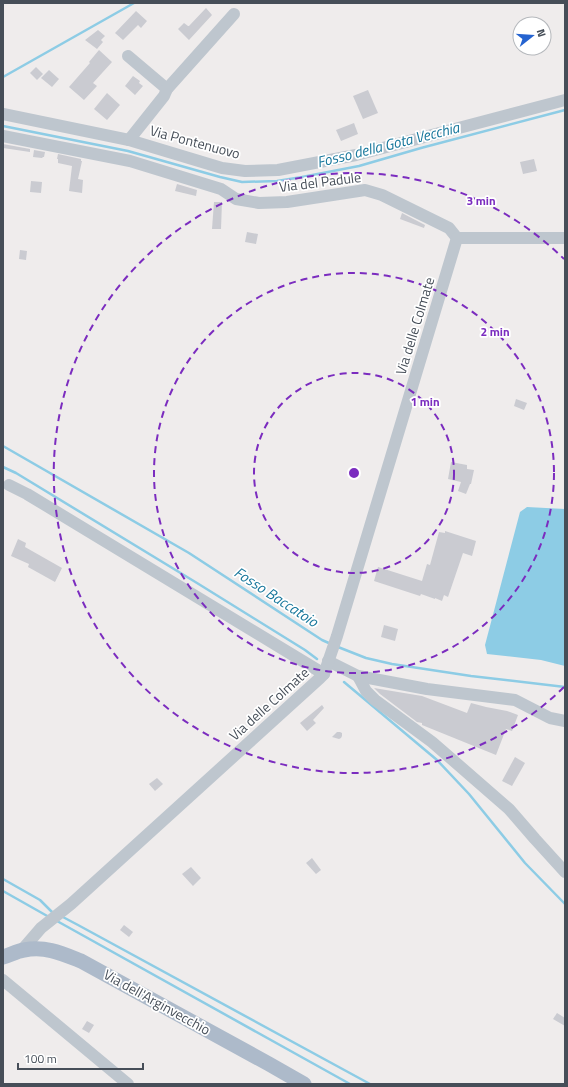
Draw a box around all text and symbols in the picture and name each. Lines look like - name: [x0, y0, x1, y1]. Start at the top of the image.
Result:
- north arrow: [512, 16, 552, 56]
- text: N: [533, 27, 550, 39]
- water label: Fosso della Gota Vecchia: [314, 115, 463, 173]
- street label: Via Pontenuovo: [148, 119, 243, 164]
- street label: Via del Padule: [278, 166, 362, 197]
- text: 3 min: [466, 191, 496, 210]
- street label: Via delle Colmate: [390, 274, 439, 377]
- text: 2 min: [480, 322, 510, 341]
- text: 1 min: [410, 392, 440, 411]
- centre of rings: [347, 466, 361, 480]
- water label: Fosso Baccatoio: [230, 561, 323, 633]
- street label: Via delle Colmate: [224, 662, 313, 745]
- street label: Via dell'Arginvecchio: [100, 963, 214, 1040]
- scale bar: [18, 1045, 143, 1071]
- text: 100 m: [24, 1049, 57, 1068]

